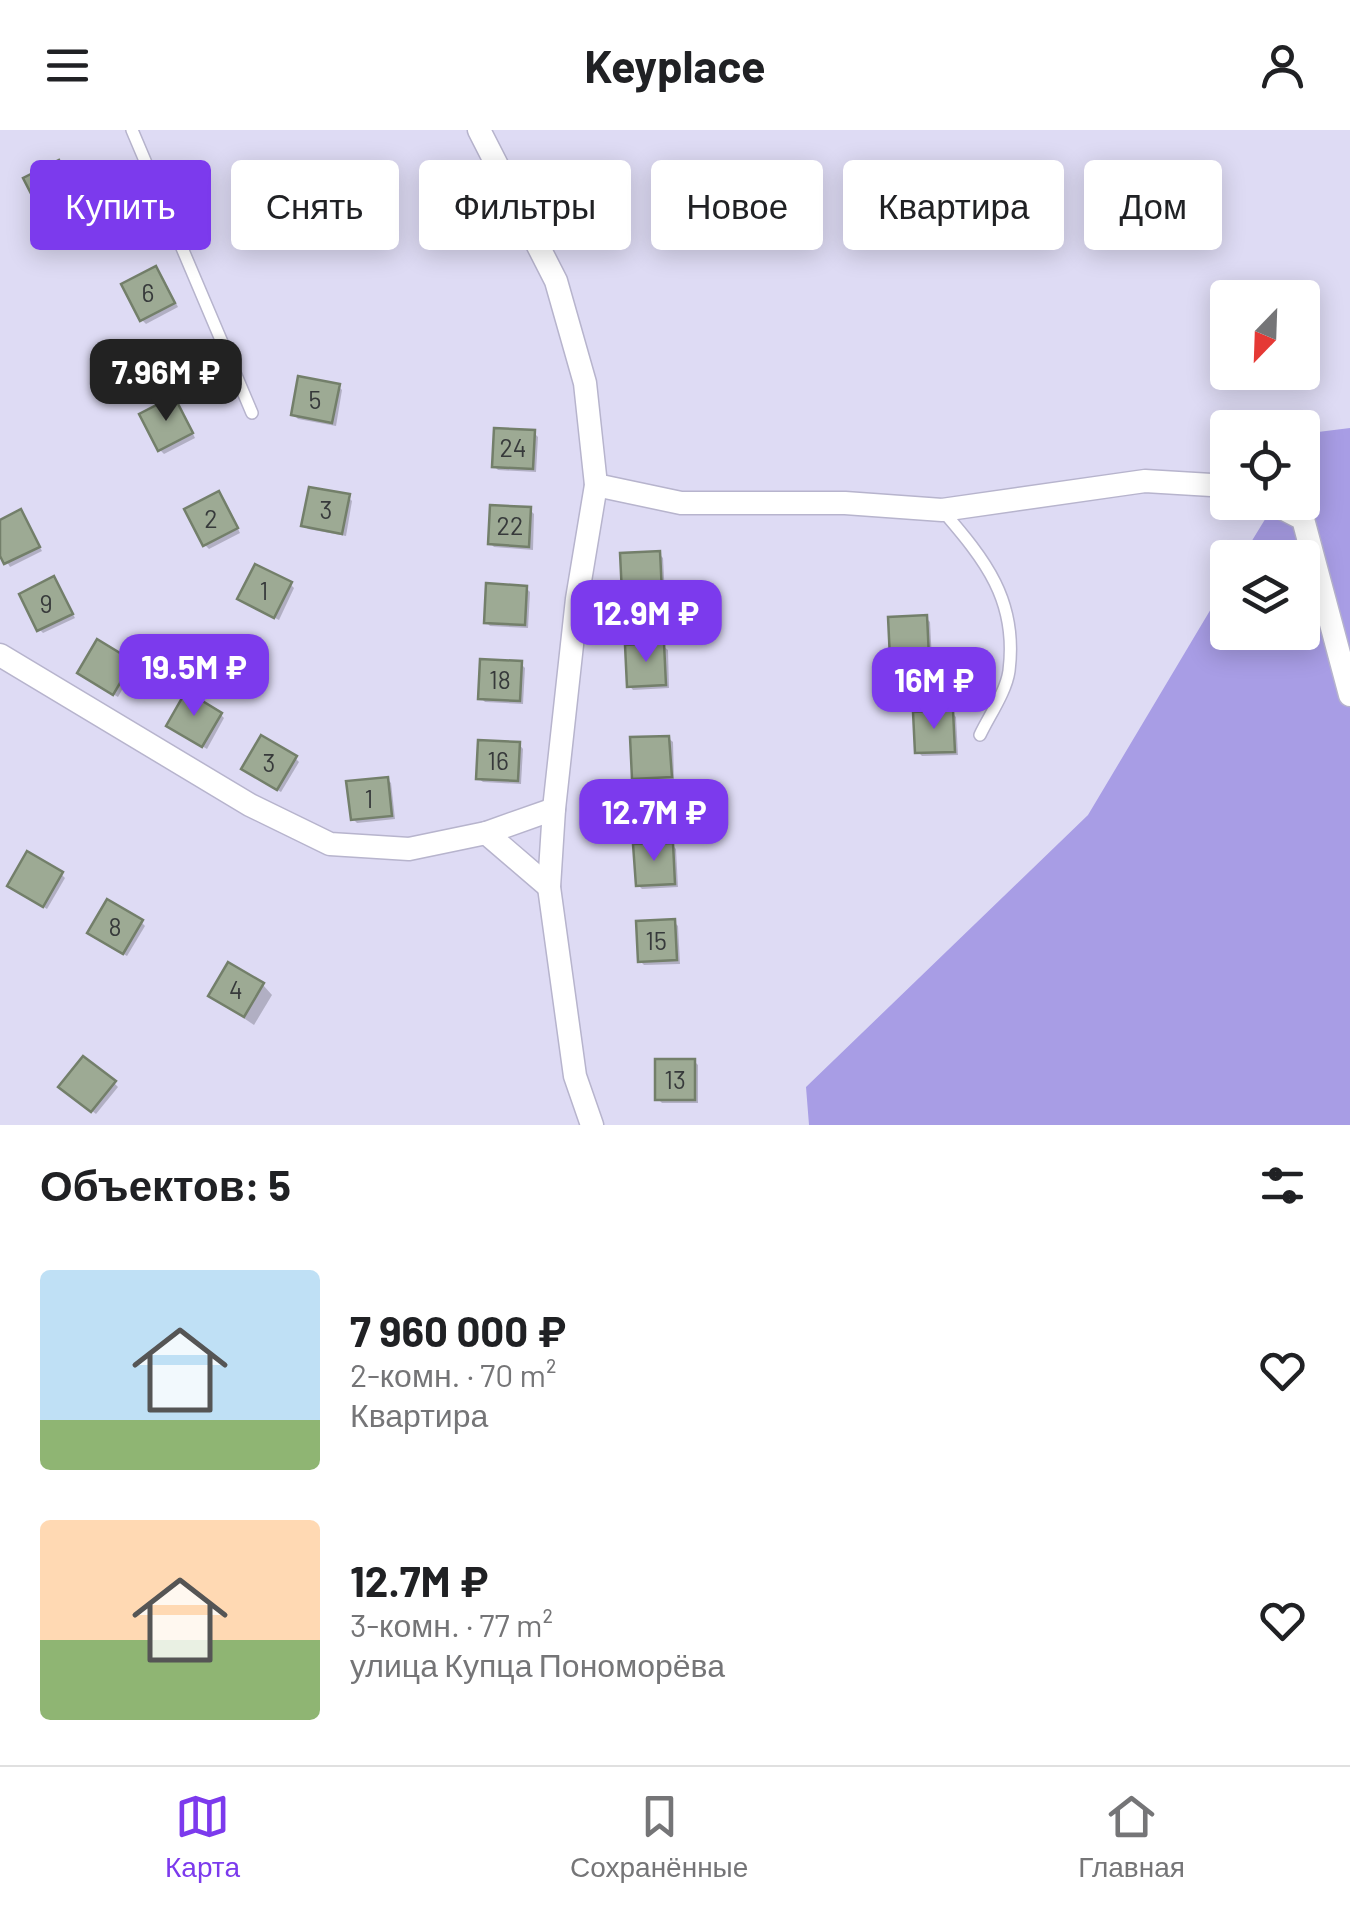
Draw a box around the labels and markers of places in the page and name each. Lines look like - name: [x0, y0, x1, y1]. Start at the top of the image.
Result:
- pin: 7.96M ₽: [74, 339, 258, 424]
- pin: 12.9M ₽: [554, 580, 738, 665]
- pin: 19.5M ₽: [102, 634, 286, 719]
- pin: 16M ₽: [864, 647, 1004, 732]
- pin: 12.7M ₽: [562, 779, 746, 864]

